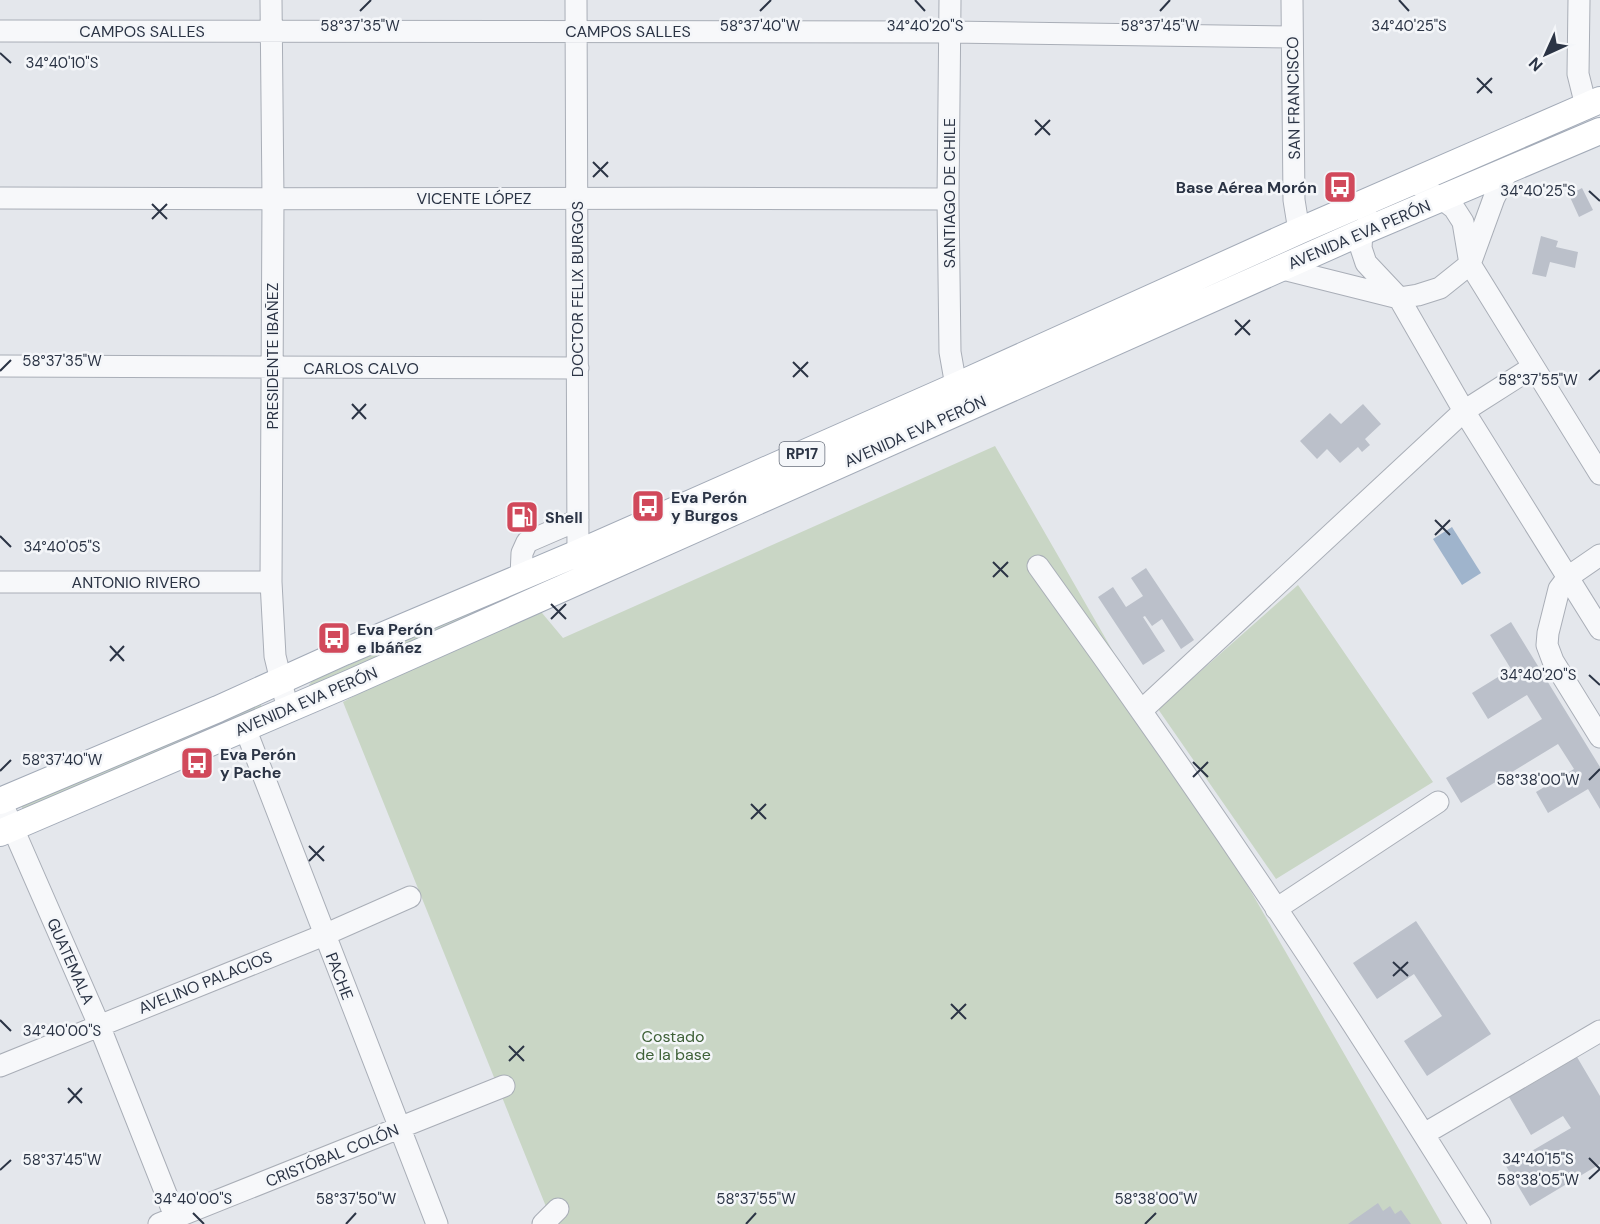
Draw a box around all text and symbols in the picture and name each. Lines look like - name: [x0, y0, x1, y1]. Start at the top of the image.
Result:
- text: 58°37'35"W: [320, 16, 400, 36]
- text: 58°37'40"W: [720, 16, 801, 36]
- text: 34°40'20"S: [887, 16, 964, 36]
- text: 58°37'45"W: [1121, 16, 1200, 36]
- text: 34°40'25"S: [1371, 16, 1447, 36]
- street label: CAMPOS SALLES: [79, 21, 205, 42]
- street label: CAMPOS SALLES: [565, 21, 691, 42]
- north arrow: [1516, 24, 1576, 84]
- street label: SAN FRANCISCO: [1282, 36, 1305, 160]
- text: 34°40'10"S: [26, 53, 99, 73]
- text: N: [1524, 53, 1547, 76]
- street label: SANTIAGO DE CHILE: [939, 118, 960, 268]
- bus stop icon: Base Aérea Morón: [1322, 169, 1358, 205]
- place label: Base Aérea Morón: [1176, 177, 1317, 198]
- text: 34°40'25"S: [1500, 181, 1576, 201]
- street label: VICENTE LÓPEZ: [416, 188, 532, 209]
- street label: AVENIDA EVA PERÓN: [1285, 195, 1434, 274]
- street label: DOCTOR FELIX BURGOS: [567, 201, 588, 377]
- street label: PRESIDENTE IBAÑEZ: [262, 283, 283, 429]
- text: 58°37'35"W: [22, 351, 102, 371]
- street label: CARLOS CALVO: [303, 358, 419, 379]
- text: 58°37'55"W: [1498, 370, 1578, 390]
- street label: AVENIDA EVA PERÓN: [841, 391, 989, 472]
- road number: RP17: [780, 442, 824, 466]
- place label: Eva Perón y Burgos: [671, 487, 747, 526]
- bus stop icon: Eva Perón y Burgos: [630, 488, 666, 524]
- fuel station icon: Shell: [504, 499, 540, 535]
- place label: Shell: [545, 507, 583, 528]
- text: 34°40'05"S: [23, 537, 101, 557]
- street label: ANTONIO RIVERO: [72, 572, 200, 593]
- place label: Eva Perón e Ibáñez: [357, 619, 433, 658]
- bus stop icon: Eva Perón e Ibáñez: [316, 620, 352, 656]
- street label: AVENIDA EVA PERÓN: [232, 662, 381, 741]
- text: 34°40'20"S: [1500, 665, 1577, 685]
- place label: Eva Perón y Pache: [220, 744, 296, 783]
- bus stop icon: Eva Perón y Pache: [179, 745, 215, 781]
- text: 58°37'40"W: [22, 750, 103, 770]
- text: 58°38'00"W: [1496, 770, 1580, 790]
- street label: GUATEMALA: [42, 915, 99, 1008]
- street label: AVELINO PALACIOS: [135, 946, 275, 1019]
- street label: PACHE: [321, 949, 358, 1003]
- text: 34°40'00"S: [23, 1021, 102, 1041]
- park label: Costado de la base: [635, 1026, 711, 1065]
- street label: CRISTÓBAL COLÓN: [262, 1119, 402, 1192]
- text: 34°40'15"S: [1502, 1149, 1574, 1169]
- text: 58°37'45"W: [23, 1150, 102, 1170]
- text: 58°38'05"W: [1497, 1170, 1579, 1190]
- text: 34°40'00"S: [154, 1189, 233, 1209]
- text: 58°37'50"W: [316, 1189, 397, 1209]
- text: 58°37'55"W: [716, 1189, 796, 1209]
- text: 58°38'00"W: [1114, 1189, 1198, 1209]

